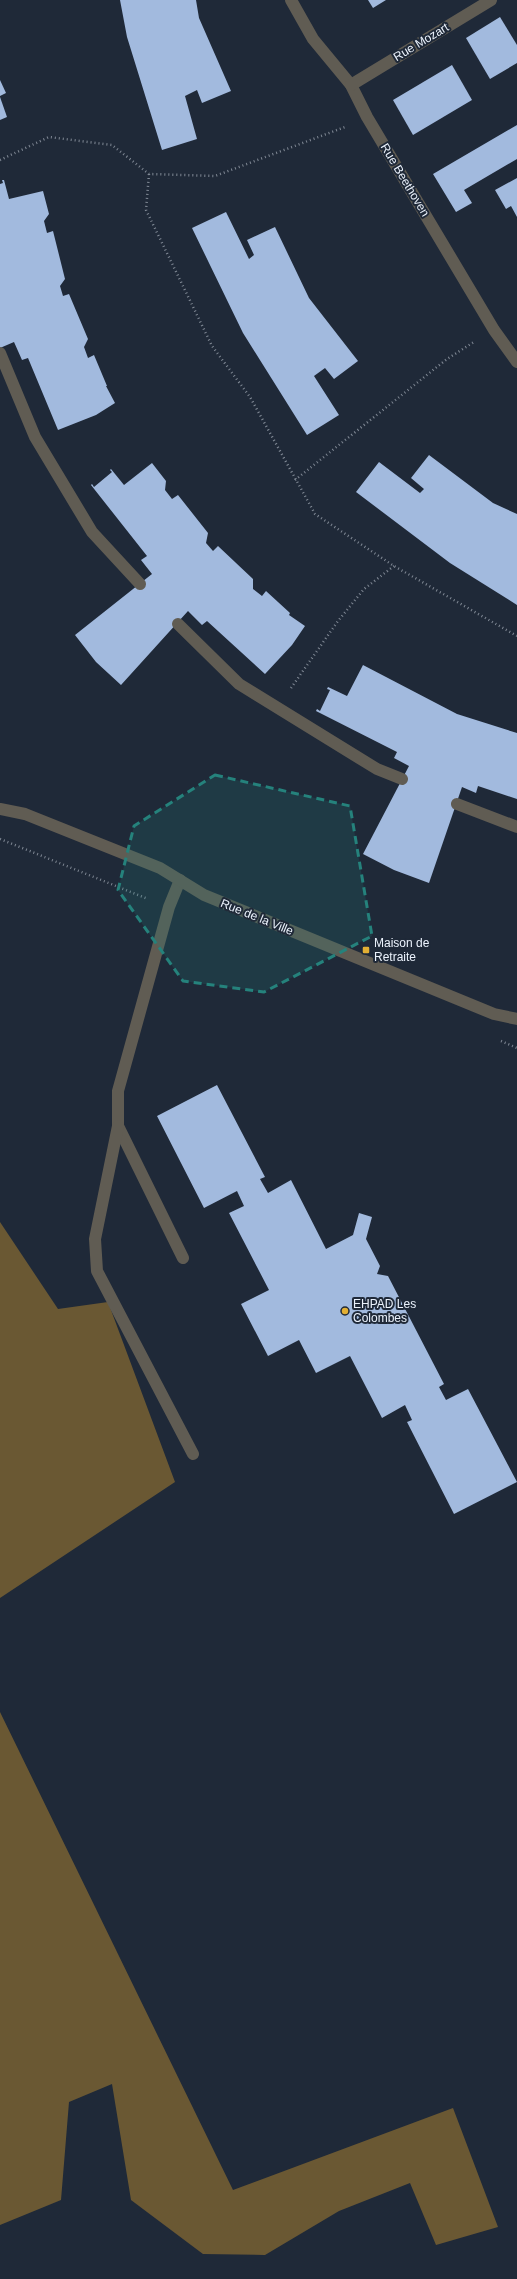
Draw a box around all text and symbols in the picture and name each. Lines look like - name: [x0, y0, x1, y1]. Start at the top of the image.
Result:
- street label: Rue Mozart: [391, 20, 452, 64]
- street label: Rue Beethoven: [378, 141, 432, 219]
- street label: Rue de la Ville: [219, 896, 296, 938]
- place label: Maison de Retraite: [374, 936, 430, 964]
- marker: Maison de Retraite: [361, 945, 371, 955]
- place label: EHPAD Les Colombes: [353, 1297, 416, 1325]
- marker: EHPAD Les Colombes: [340, 1306, 350, 1316]

